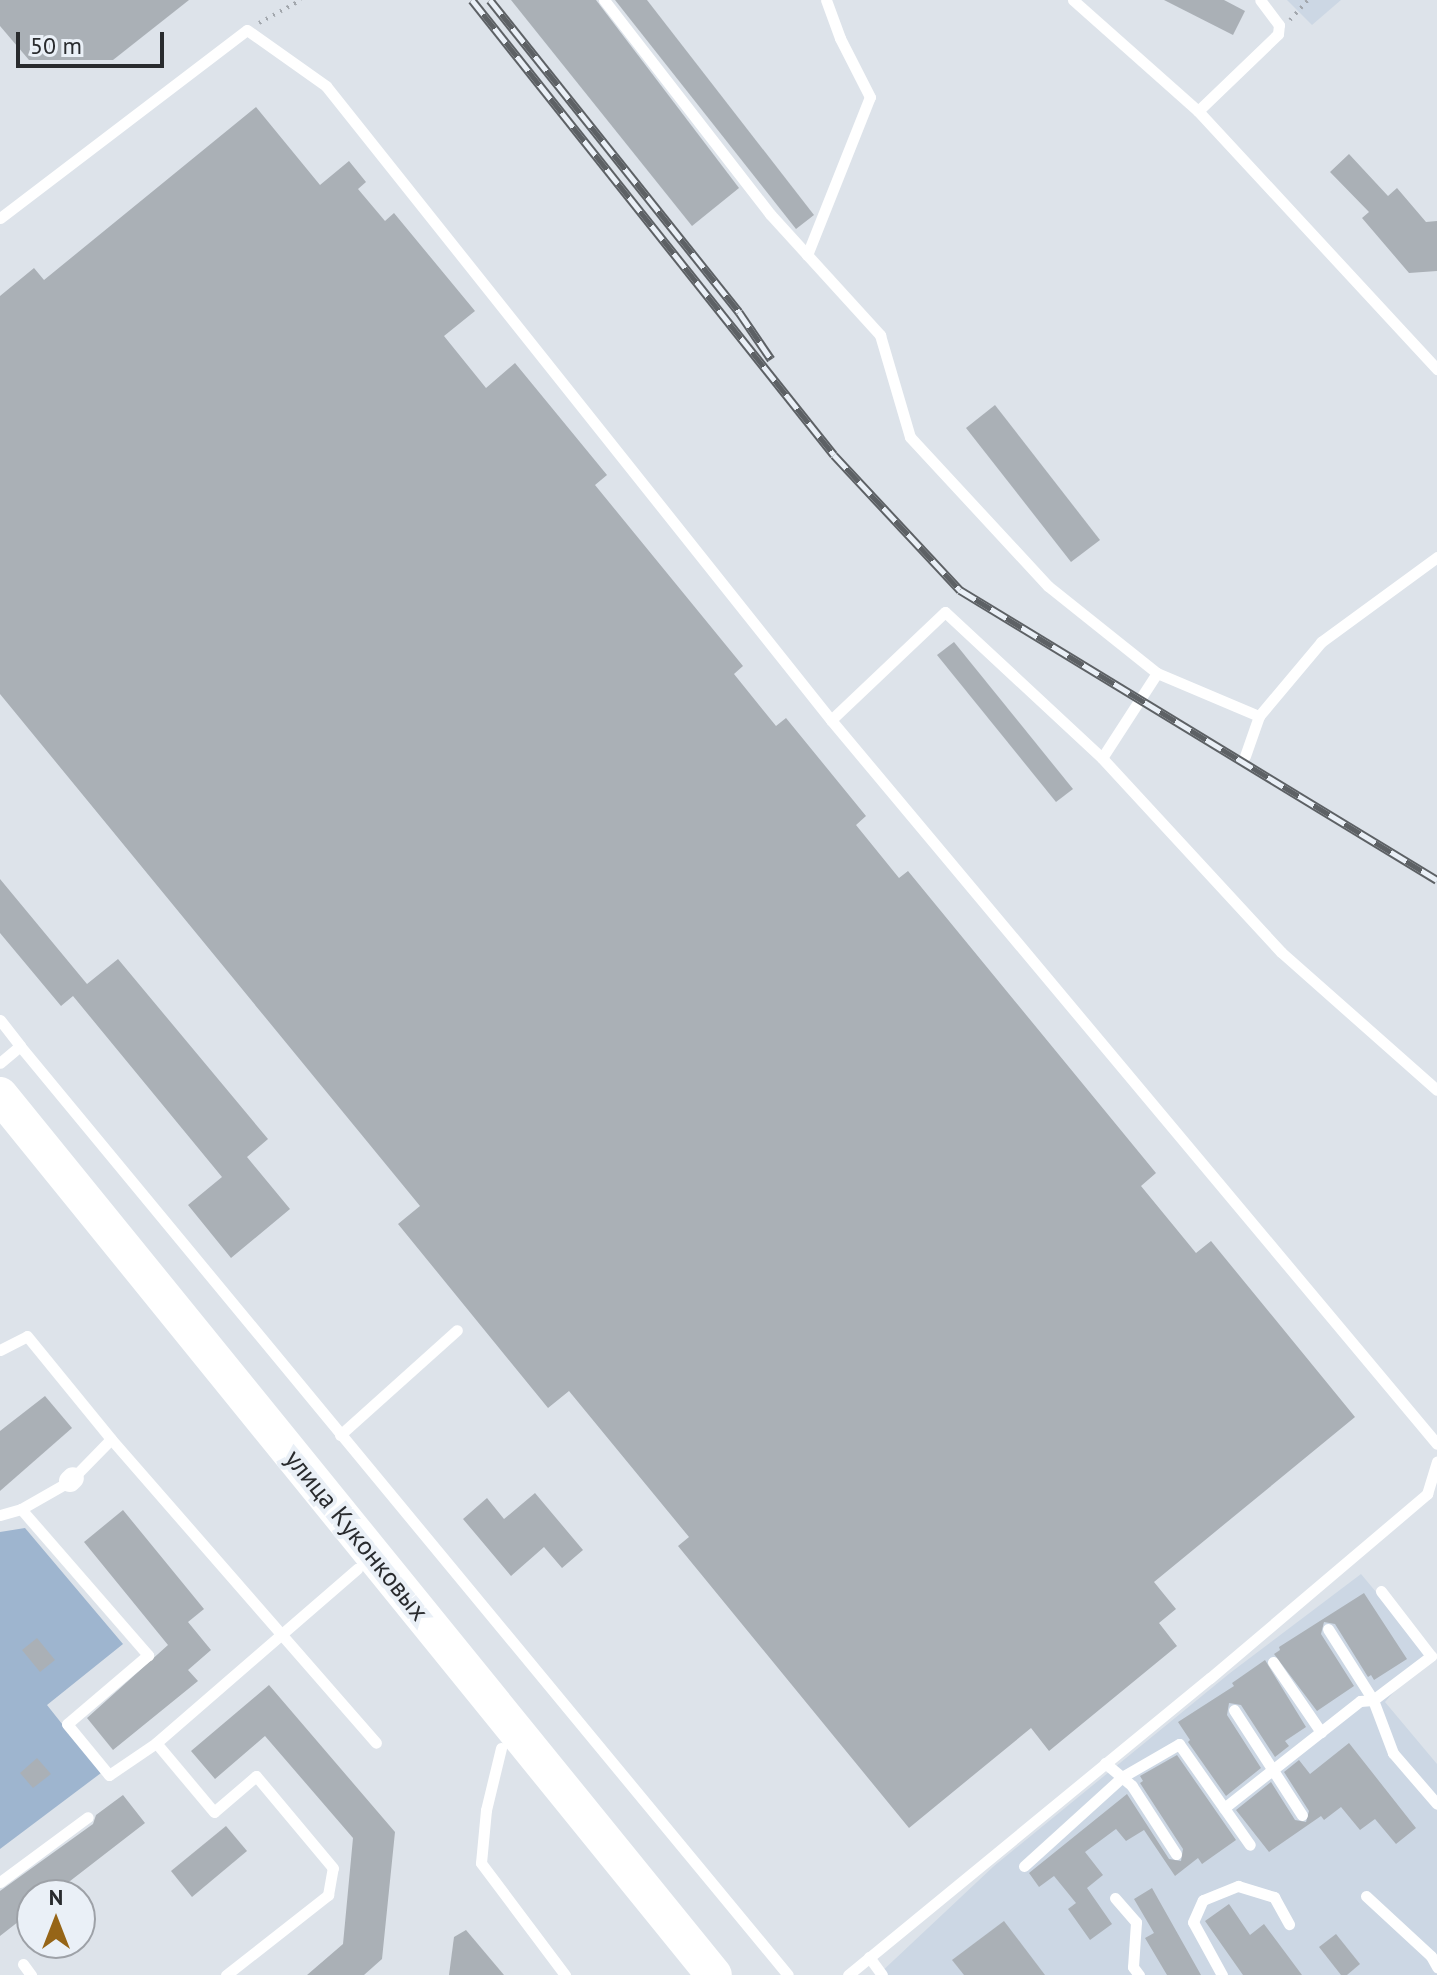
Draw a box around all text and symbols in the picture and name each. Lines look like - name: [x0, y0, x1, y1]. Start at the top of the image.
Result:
- scale bar: [20, 16, 168, 66]
- text: 50 m: [30, 30, 82, 61]
- street label: улица Куконковых: [279, 1443, 435, 1627]
- north arrow: [16, 1879, 96, 1959]
- text: N: [49, 1883, 63, 1911]

